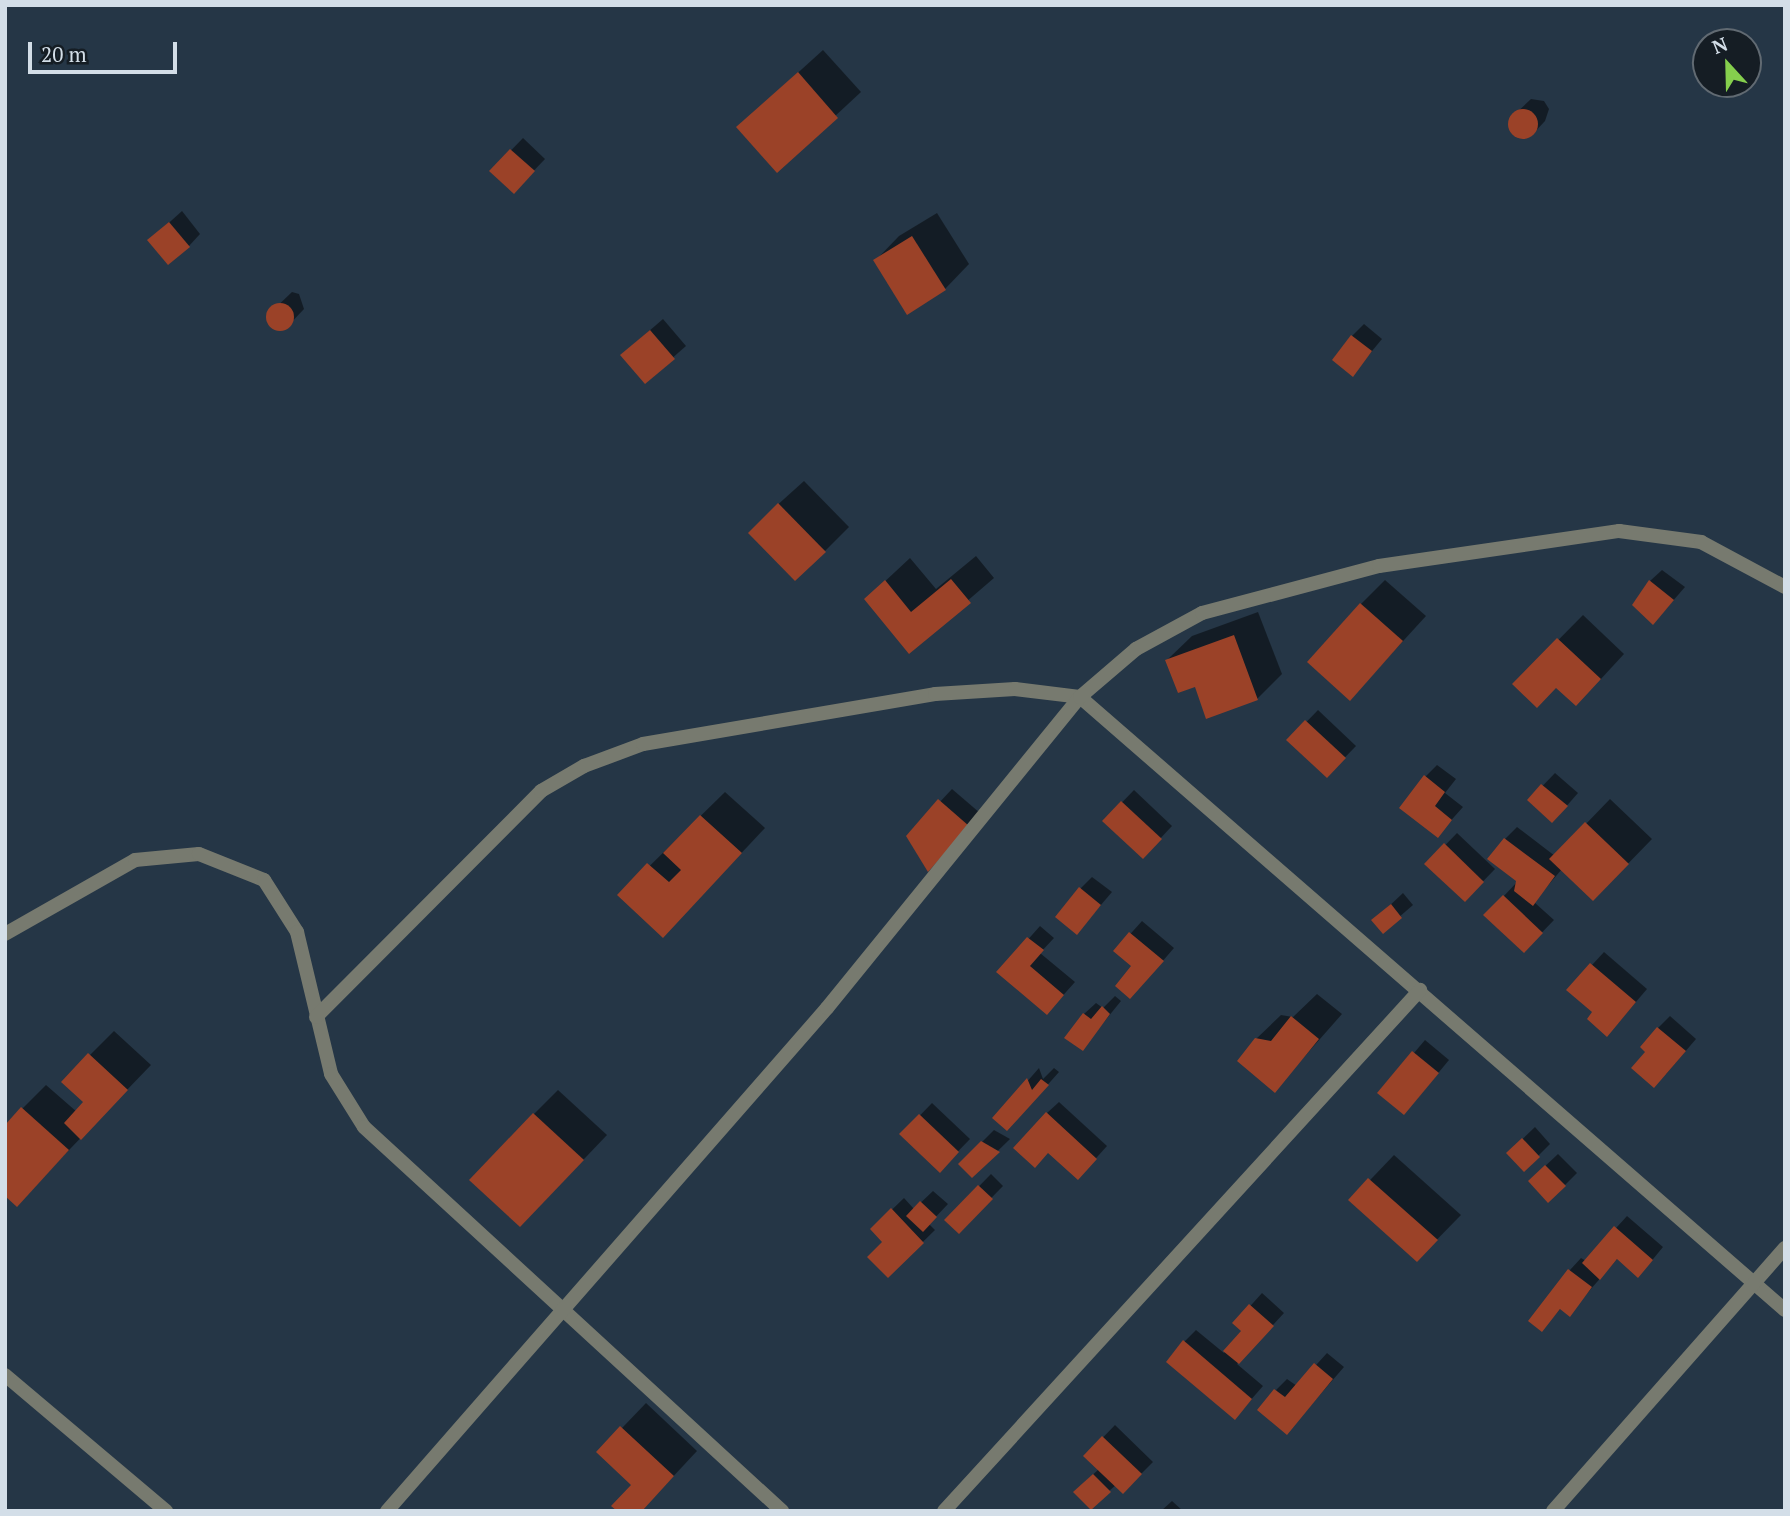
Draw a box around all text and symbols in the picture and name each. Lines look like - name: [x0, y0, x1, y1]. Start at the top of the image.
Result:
- scale bar: [32, 28, 180, 72]
- north arrow: [1692, 28, 1762, 98]
- text: N: [1708, 31, 1731, 59]
- text: 20 m: [41, 40, 87, 68]

